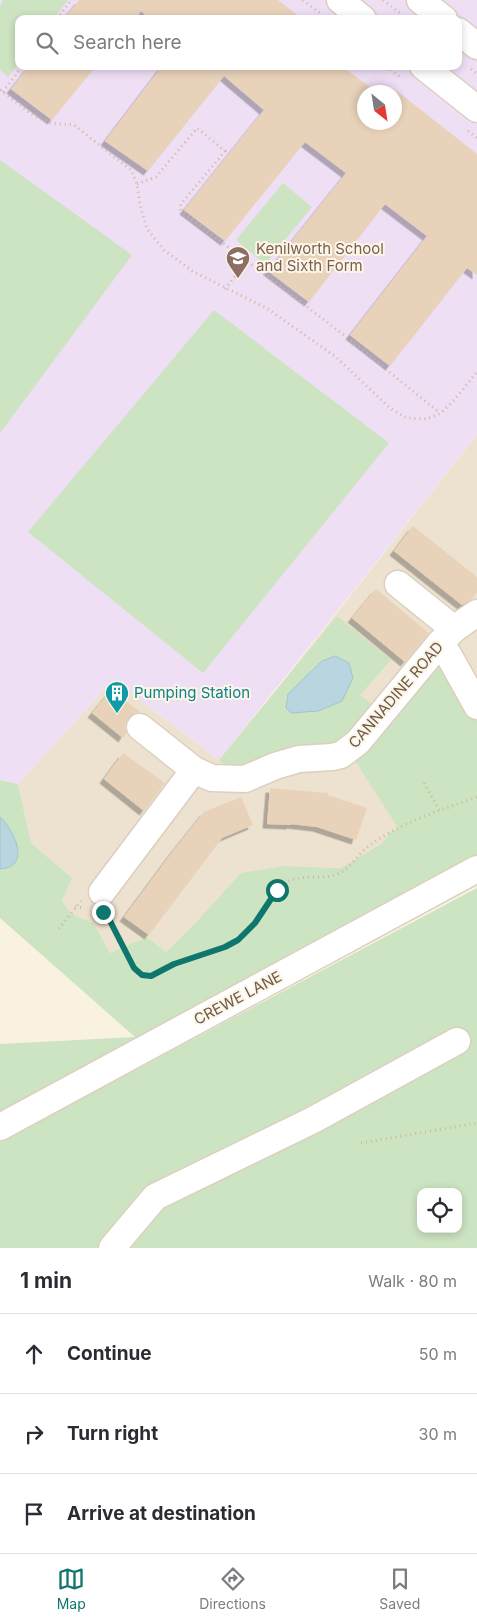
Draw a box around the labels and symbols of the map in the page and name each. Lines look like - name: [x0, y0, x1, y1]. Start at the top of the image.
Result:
- north arrow: [357, 85, 402, 130]
- place label: Kenilworth School and Sixth Form: [256, 239, 384, 275]
- school or university icon: Kenilworth School and Sixth Form: [225, 245, 251, 279]
- street label: CANNADINE ROAD: [344, 637, 447, 752]
- building icon: Pumping Station: [104, 680, 130, 714]
- place label: Pumping Station: [134, 683, 250, 702]
- route start: [266, 879, 289, 902]
- route end: [92, 901, 115, 924]
- street label: CREWE LANE: [191, 966, 285, 1029]

